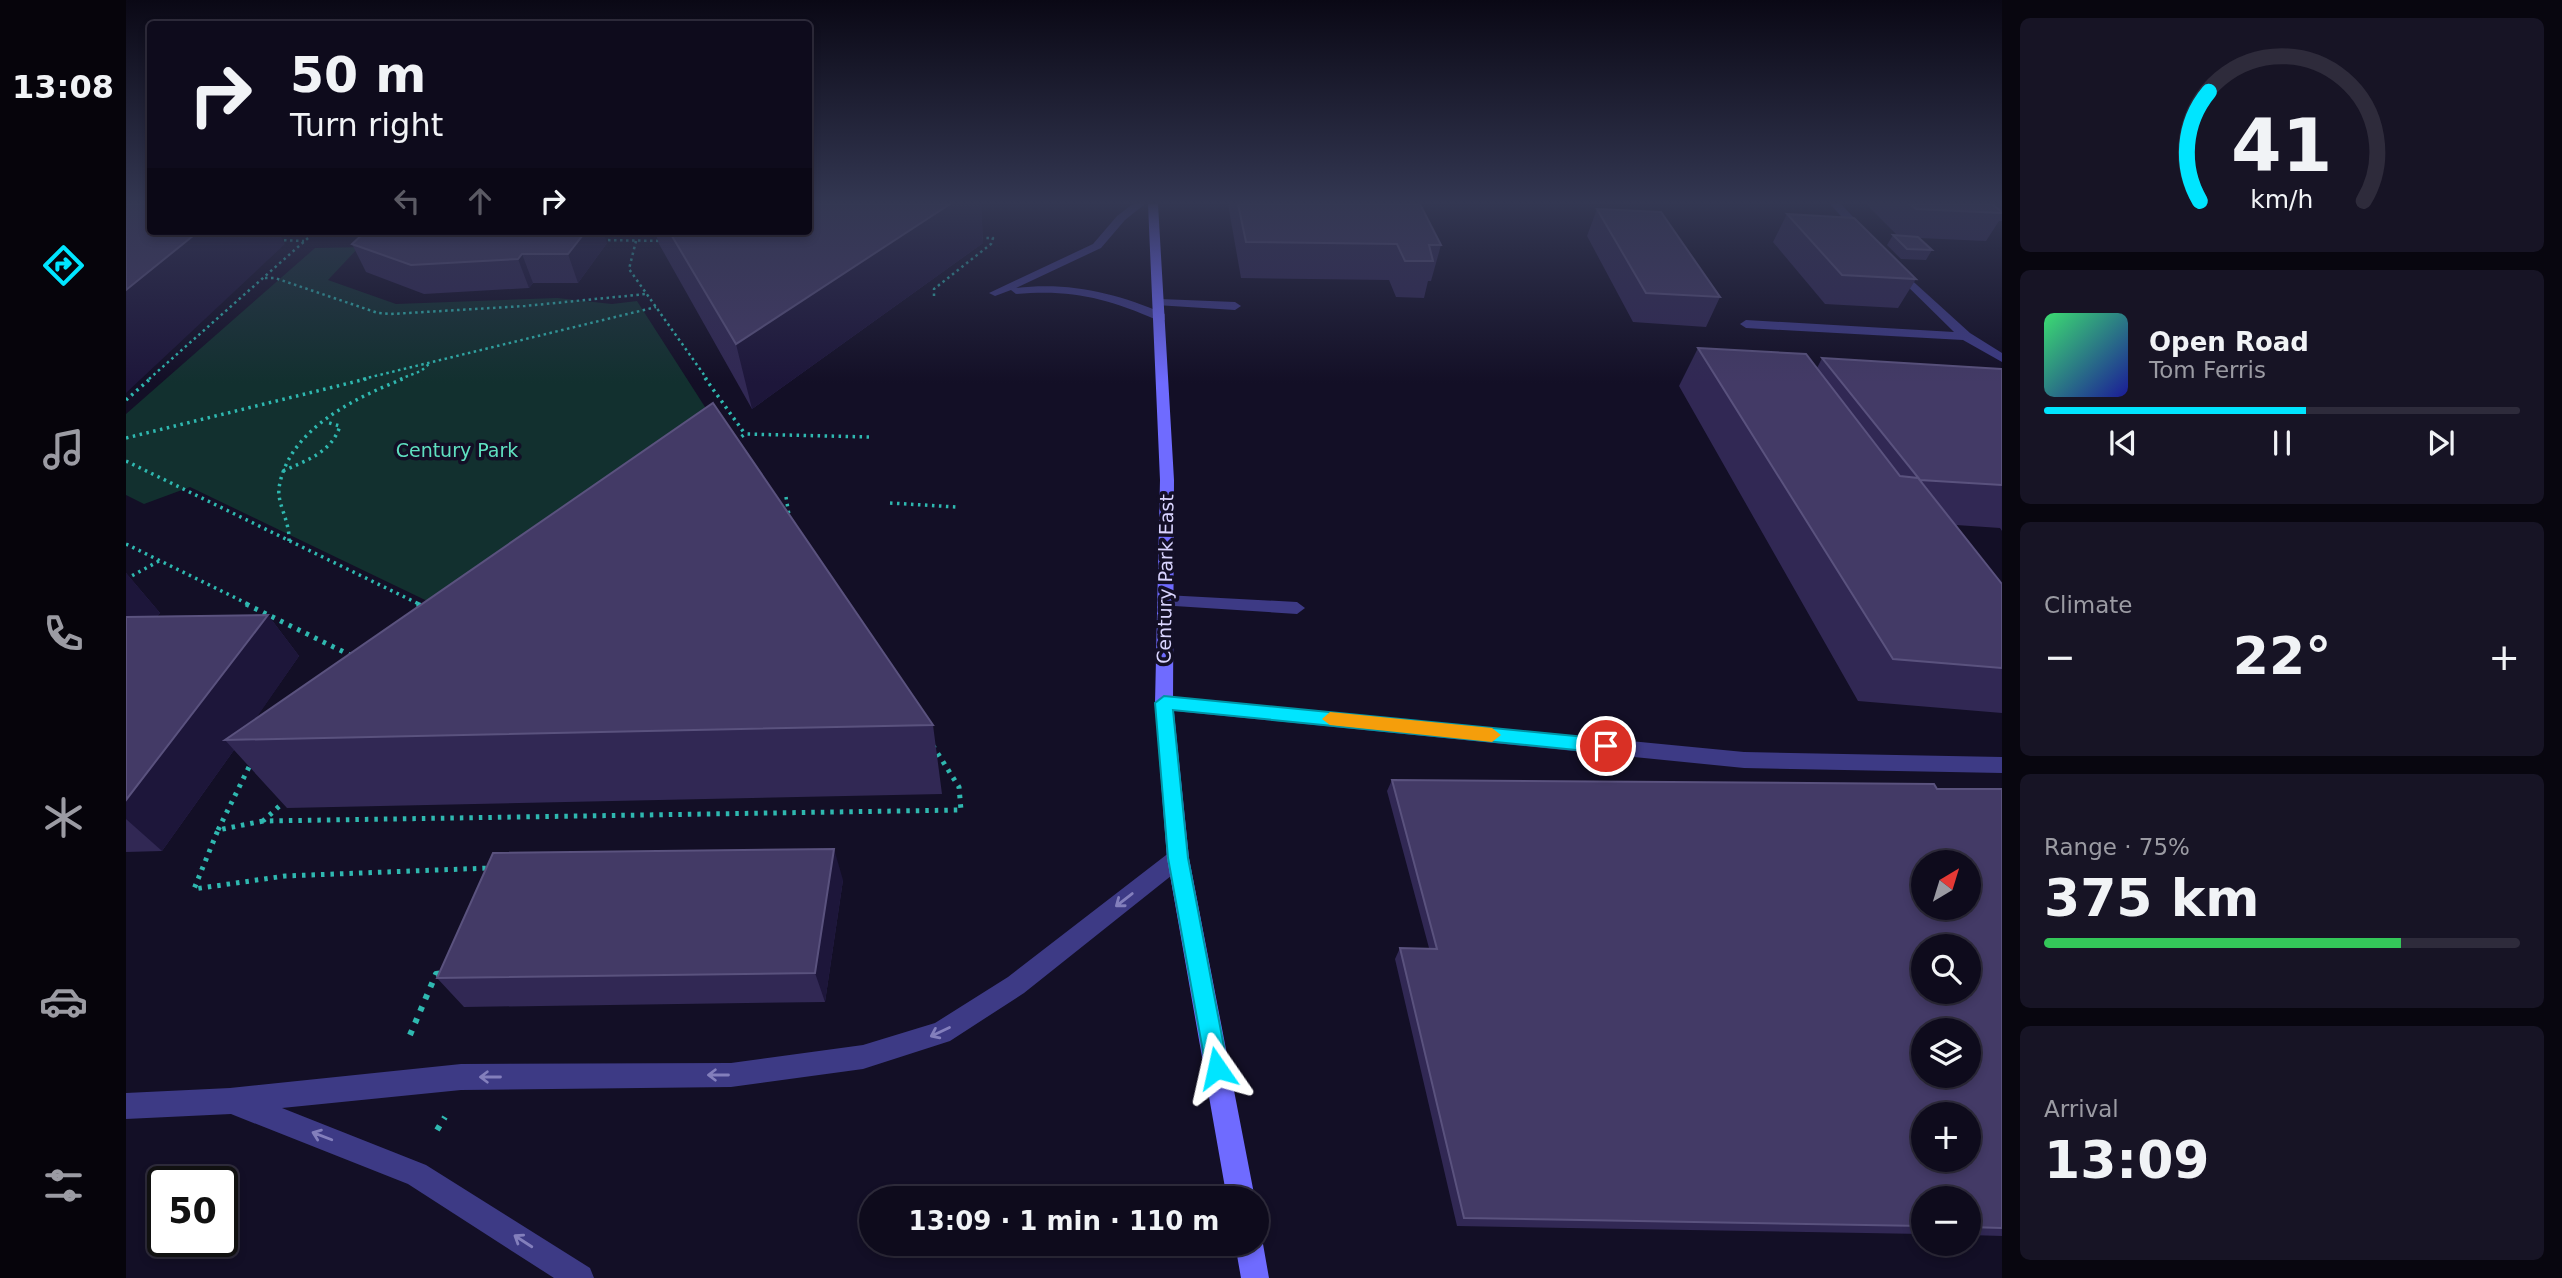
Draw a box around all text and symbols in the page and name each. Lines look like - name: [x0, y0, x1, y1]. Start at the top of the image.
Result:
- text: 50 m: [290, 47, 426, 104]
- icon: right: [175, 49, 266, 140]
- text: 13:08: [12, 68, 114, 106]
- text: 41: [2231, 103, 2333, 188]
- text: Turn right: [290, 106, 443, 144]
- icon: left: [388, 182, 426, 220]
- icon: ahead: [461, 182, 499, 220]
- icon: right: [534, 182, 572, 220]
- text: km/h: [2250, 185, 2314, 214]
- icon: directions: [39, 241, 88, 290]
- text: Open Road: [2149, 327, 2309, 357]
- text: Tom Ferris: [2149, 357, 2266, 383]
- icon: previous: [2104, 424, 2142, 462]
- icon: pause: [2263, 424, 2301, 462]
- icon: next: [2422, 424, 2460, 462]
- icon: music: [39, 425, 88, 474]
- park label: Century Park: [396, 439, 518, 461]
- street label: Century Park East: [1153, 494, 1177, 664]
- text: Climate: [2044, 592, 2133, 618]
- icon: phone: [39, 609, 88, 658]
- text: 22°: [2233, 626, 2331, 686]
- text: −: [2044, 635, 2076, 679]
- text: +: [2488, 635, 2520, 679]
- pin: [1576, 716, 1636, 776]
- icon: arrive: [1587, 727, 1625, 765]
- icon: climate: [39, 793, 88, 842]
- text: Range · 75%: [2044, 834, 2190, 860]
- north arrow: [1911, 850, 1981, 920]
- map controls: [1911, 850, 1981, 1256]
- text: 375 km: [2044, 868, 2259, 928]
- one-way arrow: [1116, 892, 1134, 907]
- button: search: [1911, 934, 1981, 1004]
- icon: car: [39, 977, 88, 1026]
- button: layers: [1911, 1018, 1981, 1088]
- one-way arrow: [930, 1026, 951, 1039]
- position arrow: [1180, 1031, 1254, 1105]
- one-way arrow: [707, 1068, 730, 1082]
- one-way arrow: [479, 1070, 502, 1084]
- text: Arrival: [2044, 1096, 2119, 1122]
- button: +: [1911, 1102, 1981, 1172]
- one-way arrow: [312, 1129, 333, 1142]
- text: 13:09: [2044, 1130, 2210, 1190]
- icon: filters: [39, 1161, 88, 1210]
- speed limit sign: 50: [147, 1166, 238, 1257]
- button: −: [1911, 1186, 1981, 1256]
- text: 13:09 · 1 min · 110 m: [909, 1206, 1219, 1236]
- one-way arrow: [513, 1234, 533, 1248]

